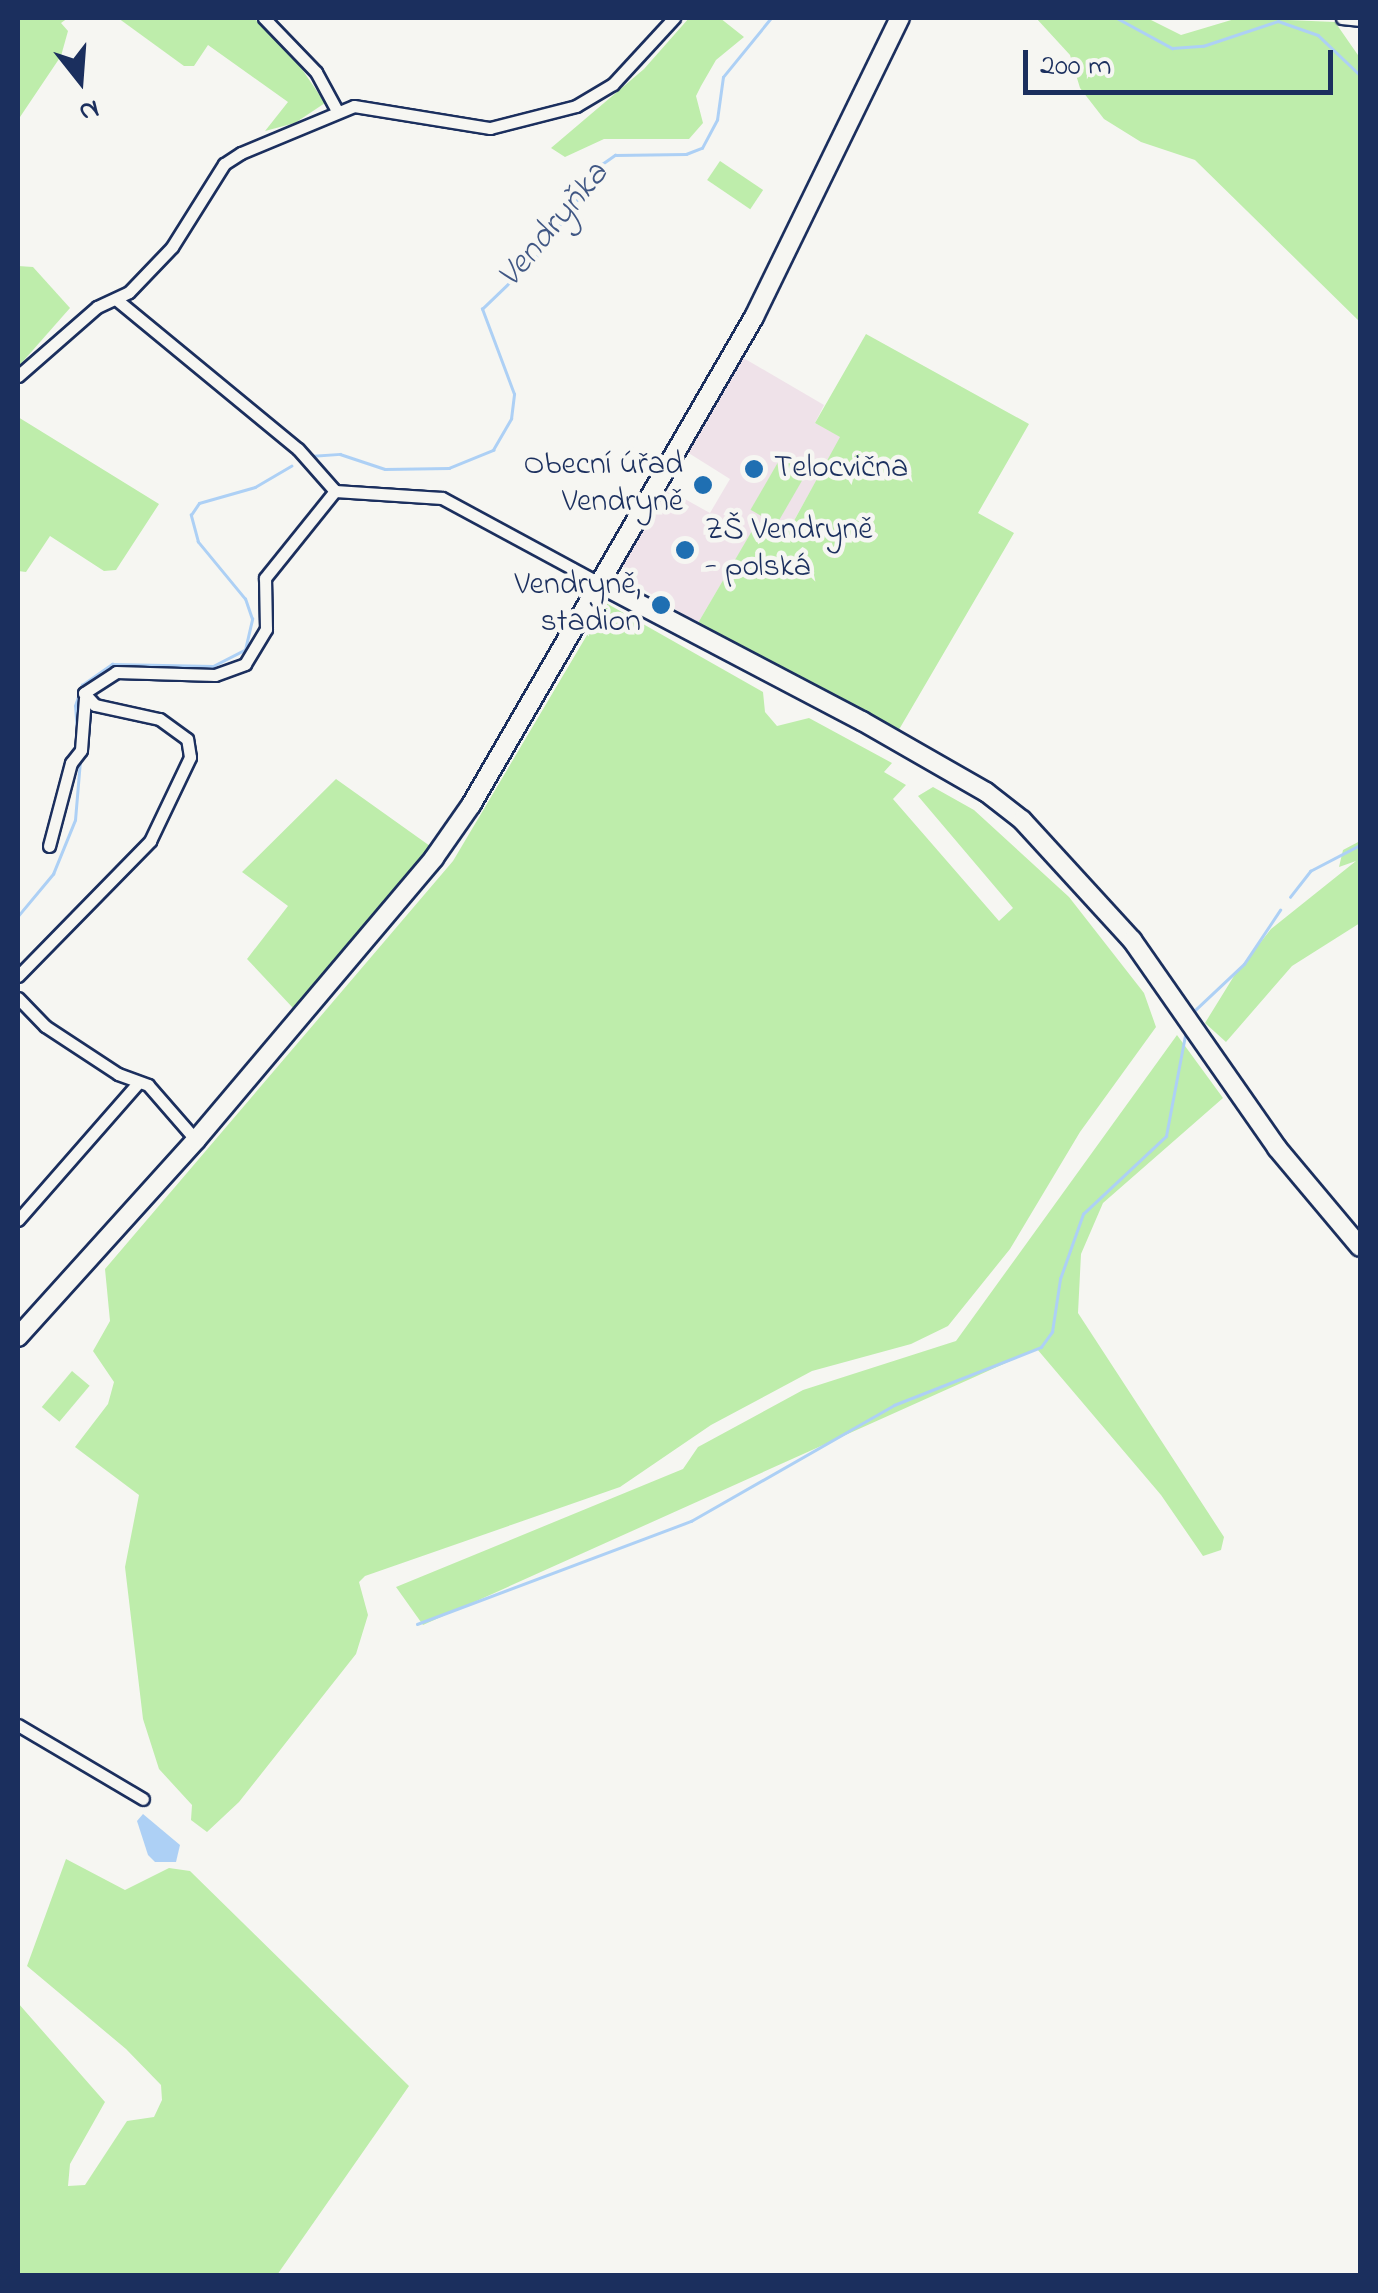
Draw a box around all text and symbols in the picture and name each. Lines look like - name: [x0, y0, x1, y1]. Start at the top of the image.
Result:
- north arrow: [30, 30, 130, 130]
- scale bar: [1028, 30, 1338, 92]
- text: 200 m: [1040, 45, 1112, 89]
- text: N: [74, 87, 104, 132]
- water label: Vendryňka: [489, 155, 619, 297]
- place label: Obecní úřad Vendryně: [524, 448, 683, 523]
- place label: Telocvična: [774, 450, 908, 488]
- marker: Telocvična: [743, 458, 765, 480]
- marker: Obecní úřad Vendryně: [692, 474, 714, 496]
- place label: ZŠ Vendryně - polská: [705, 513, 873, 588]
- marker: ZŠ Vendryně - polská: [674, 539, 696, 561]
- place label: Vendryně, stadion: [515, 568, 641, 643]
- marker: Vendryně, stadion: [650, 594, 672, 616]

